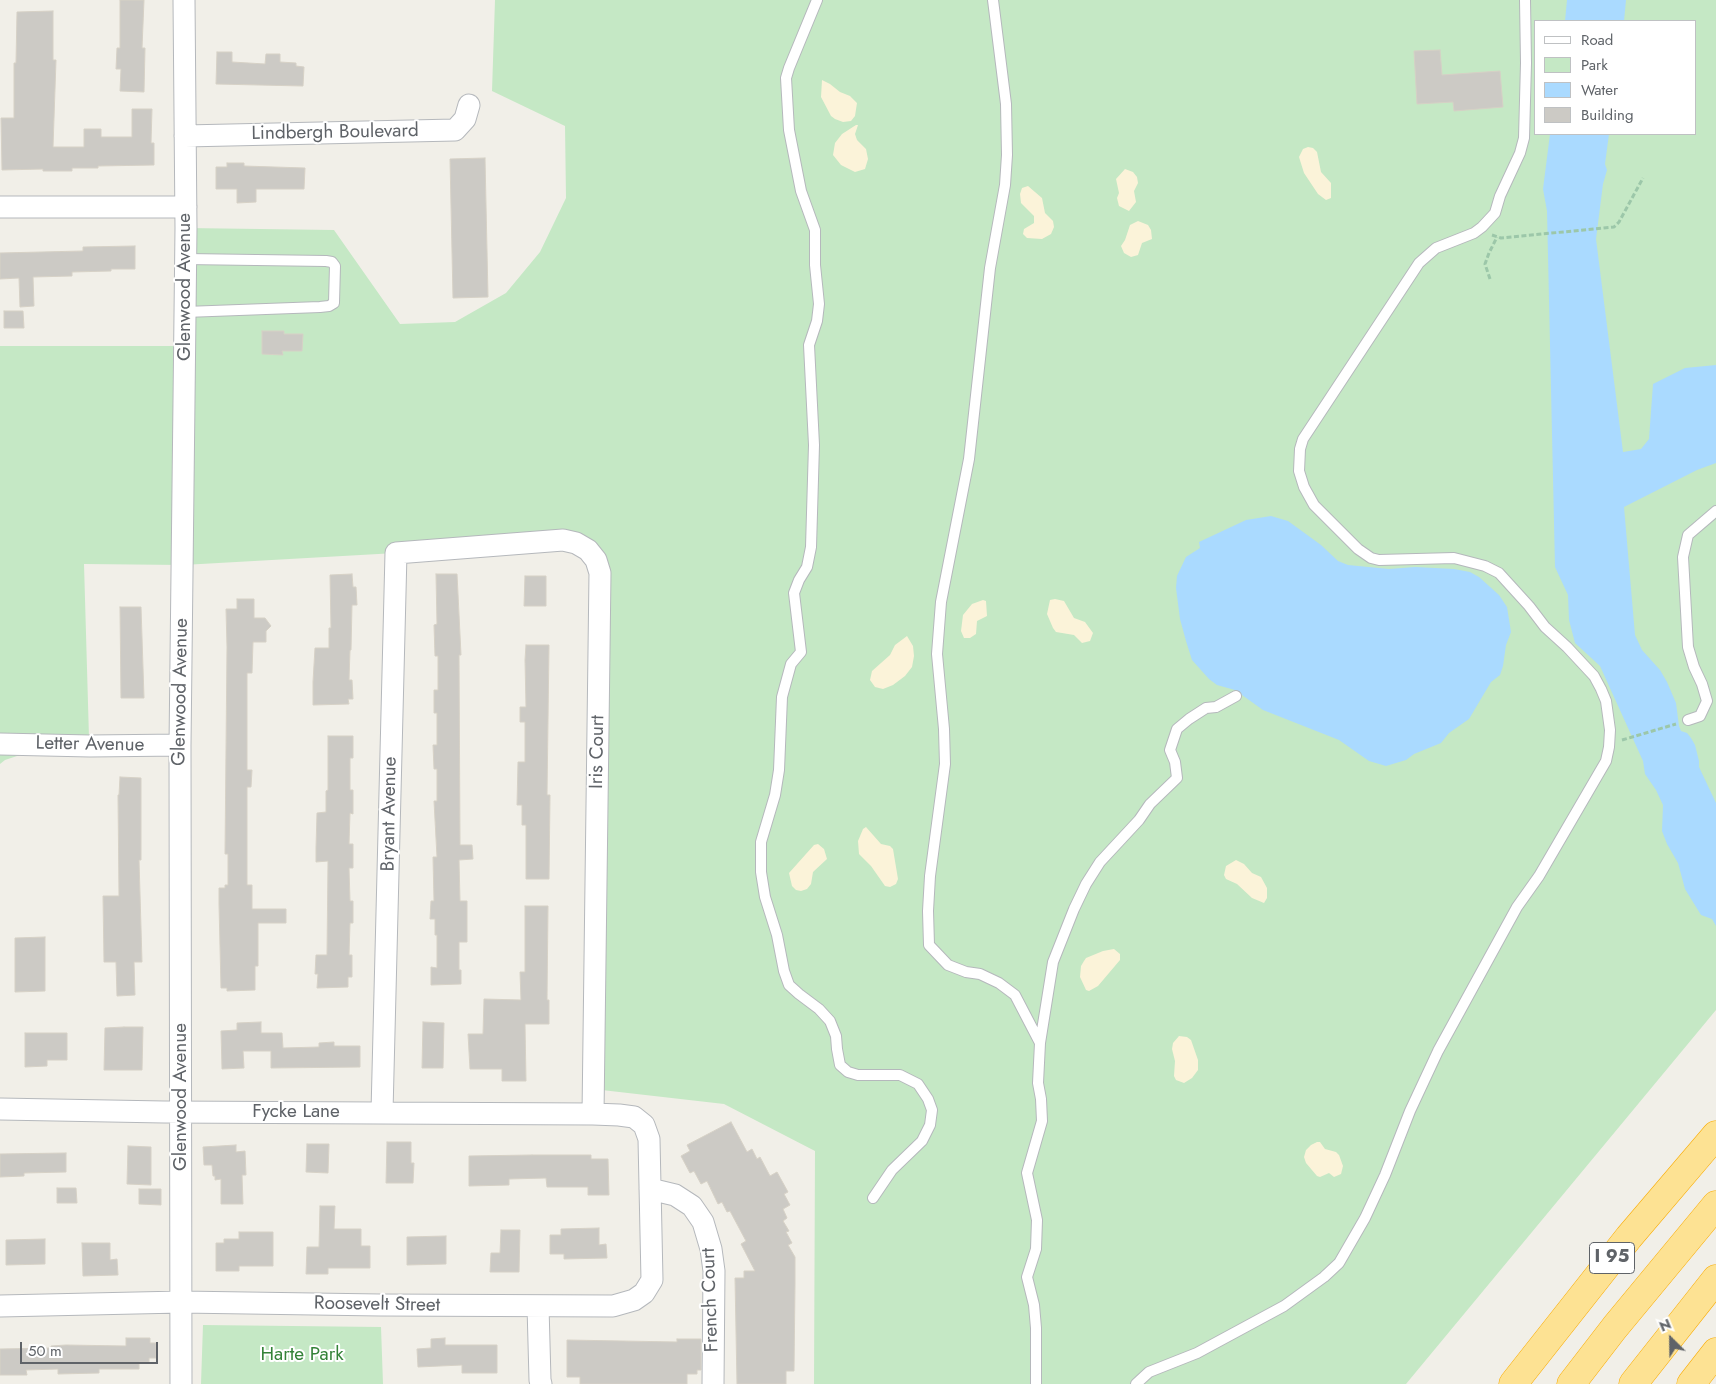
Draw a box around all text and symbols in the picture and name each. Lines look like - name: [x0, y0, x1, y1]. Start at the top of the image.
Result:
- legend: [1534, 20, 1696, 135]
- text: Road: [1581, 29, 1613, 51]
- text: Park: [1581, 54, 1608, 76]
- text: Water: [1581, 79, 1618, 101]
- text: Building: [1581, 104, 1633, 126]
- street label: Lindbergh Boulevard: [251, 120, 419, 146]
- street label: Glenwood Avenue: [174, 213, 196, 361]
- street label: Glenwood Avenue: [168, 618, 194, 766]
- street label: Iris Court: [586, 715, 610, 789]
- street label: Letter Avenue: [35, 733, 145, 757]
- street label: Bryant Avenue: [378, 757, 402, 871]
- street label: Glenwood Avenue: [170, 1023, 192, 1171]
- street label: Fycke Lane: [252, 1101, 340, 1123]
- road number: I 95: [1590, 1242, 1634, 1274]
- street label: French Court: [698, 1247, 724, 1353]
- street label: Roosevelt Street: [314, 1292, 440, 1318]
- north arrow: [1646, 1314, 1696, 1364]
- text: N: [1656, 1314, 1674, 1337]
- scale bar: [22, 1332, 160, 1364]
- text: 50 m: [28, 1340, 62, 1362]
- park label: Harte Park: [260, 1344, 344, 1366]

